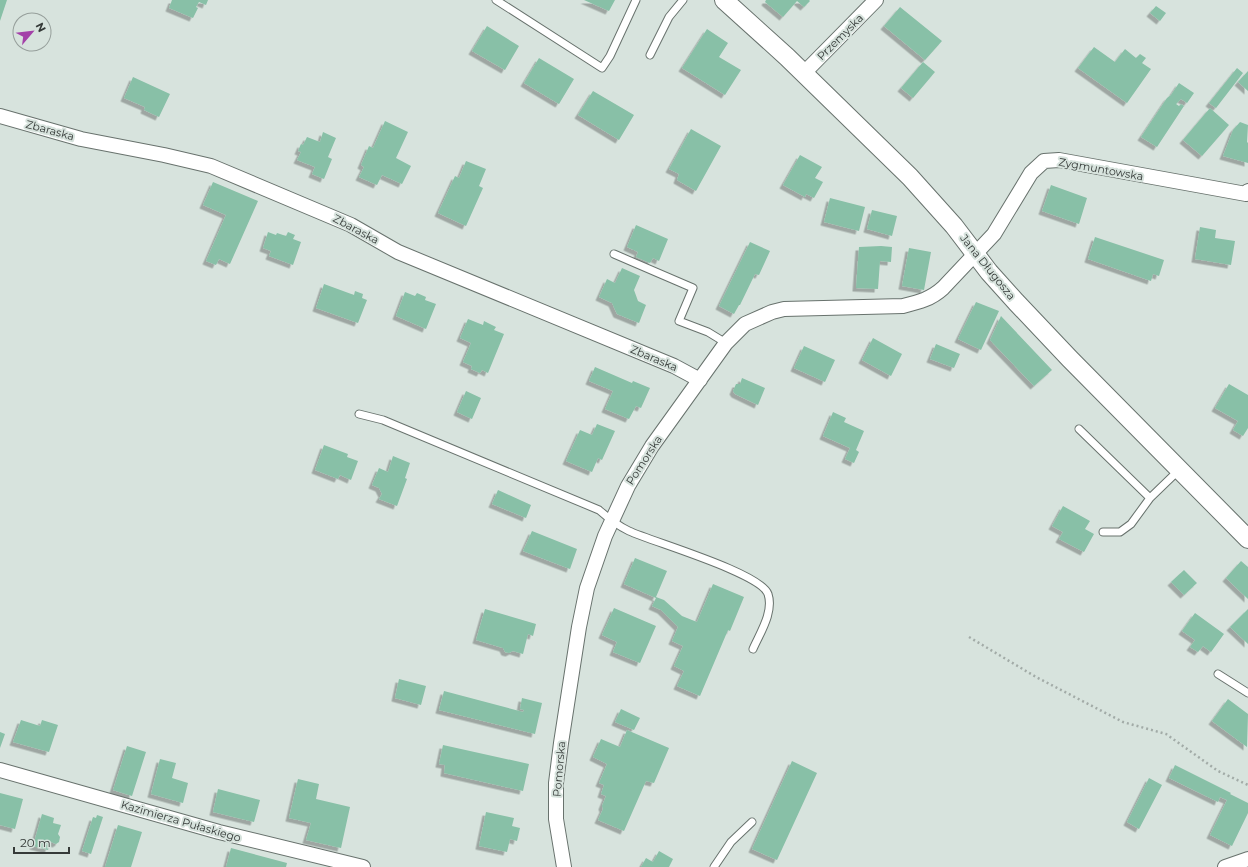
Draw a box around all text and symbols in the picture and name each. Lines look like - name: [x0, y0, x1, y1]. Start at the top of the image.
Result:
- street label: Przemyska: [814, 11, 866, 63]
- north arrow: [12, 12, 52, 52]
- text: N: [33, 20, 49, 35]
- street label: Zbaraska: [24, 117, 76, 143]
- street label: Zygmuntowska: [1057, 155, 1145, 183]
- street label: Zbaraska: [331, 211, 381, 247]
- street label: Jana Długosza: [957, 231, 1019, 303]
- street label: Zbaraska: [628, 342, 680, 374]
- street label: Pomorska: [623, 433, 665, 487]
- street label: Pomorska: [550, 741, 568, 797]
- street label: Kazimierza Pułaskiego: [119, 797, 243, 845]
- scale bar: [14, 829, 69, 855]
- text: 20 m: [20, 835, 51, 850]

